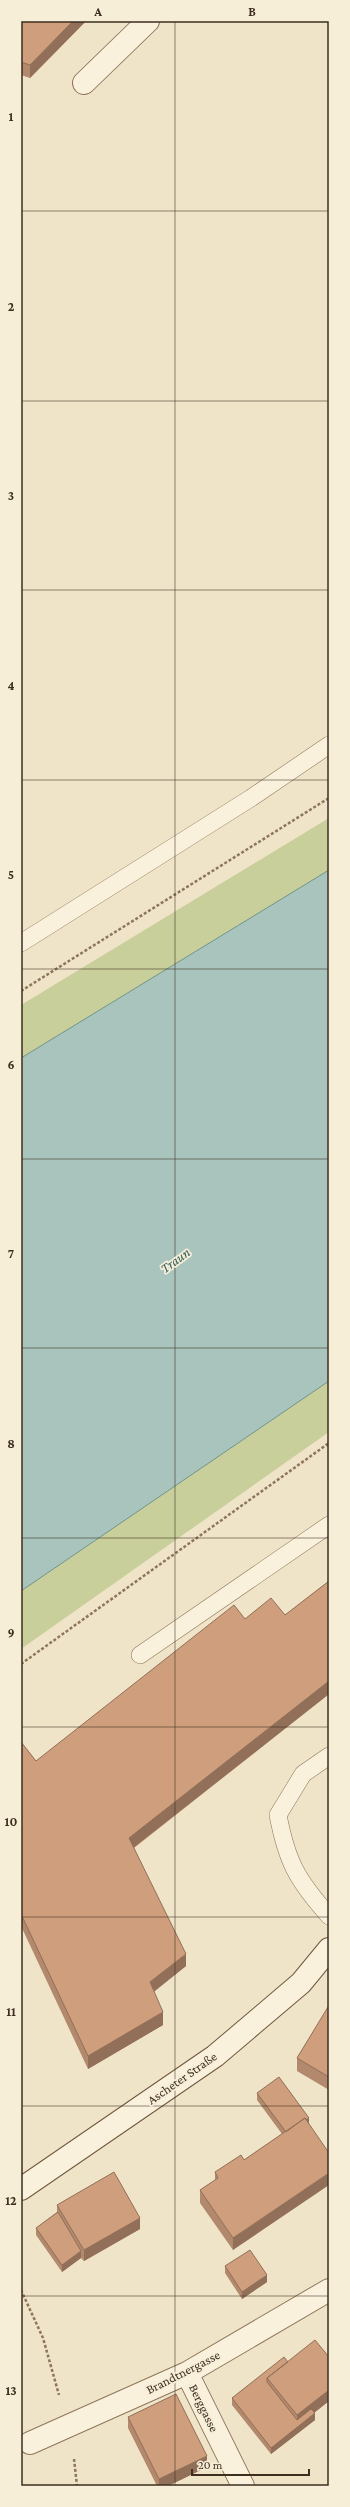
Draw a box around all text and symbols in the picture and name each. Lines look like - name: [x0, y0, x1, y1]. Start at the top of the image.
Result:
- text: A: [93, 4, 102, 19]
- text: B: [248, 4, 256, 19]
- text: 1: [9, 109, 14, 124]
- text: 2: [8, 299, 15, 314]
- text: 3: [8, 488, 14, 503]
- text: 4: [7, 678, 15, 693]
- text: 5: [8, 867, 14, 882]
- text: 6: [7, 1057, 15, 1072]
- water label: Traun: [157, 1244, 193, 1276]
- text: 7: [8, 1246, 14, 1261]
- text: 8: [7, 1436, 15, 1451]
- text: 9: [7, 1625, 15, 1640]
- text: 10: [5, 1814, 17, 1829]
- text: 11: [6, 2004, 16, 2019]
- street label: Ascheter Straße: [144, 2048, 220, 2107]
- text: 12: [5, 2193, 17, 2208]
- street label: Brandtnergasse: [144, 2347, 223, 2397]
- street label: Berggasse: [186, 2381, 222, 2435]
- text: 13: [5, 2383, 17, 2398]
- scale bar: [192, 2451, 309, 2477]
- text: 20 m: [198, 2458, 223, 2472]

